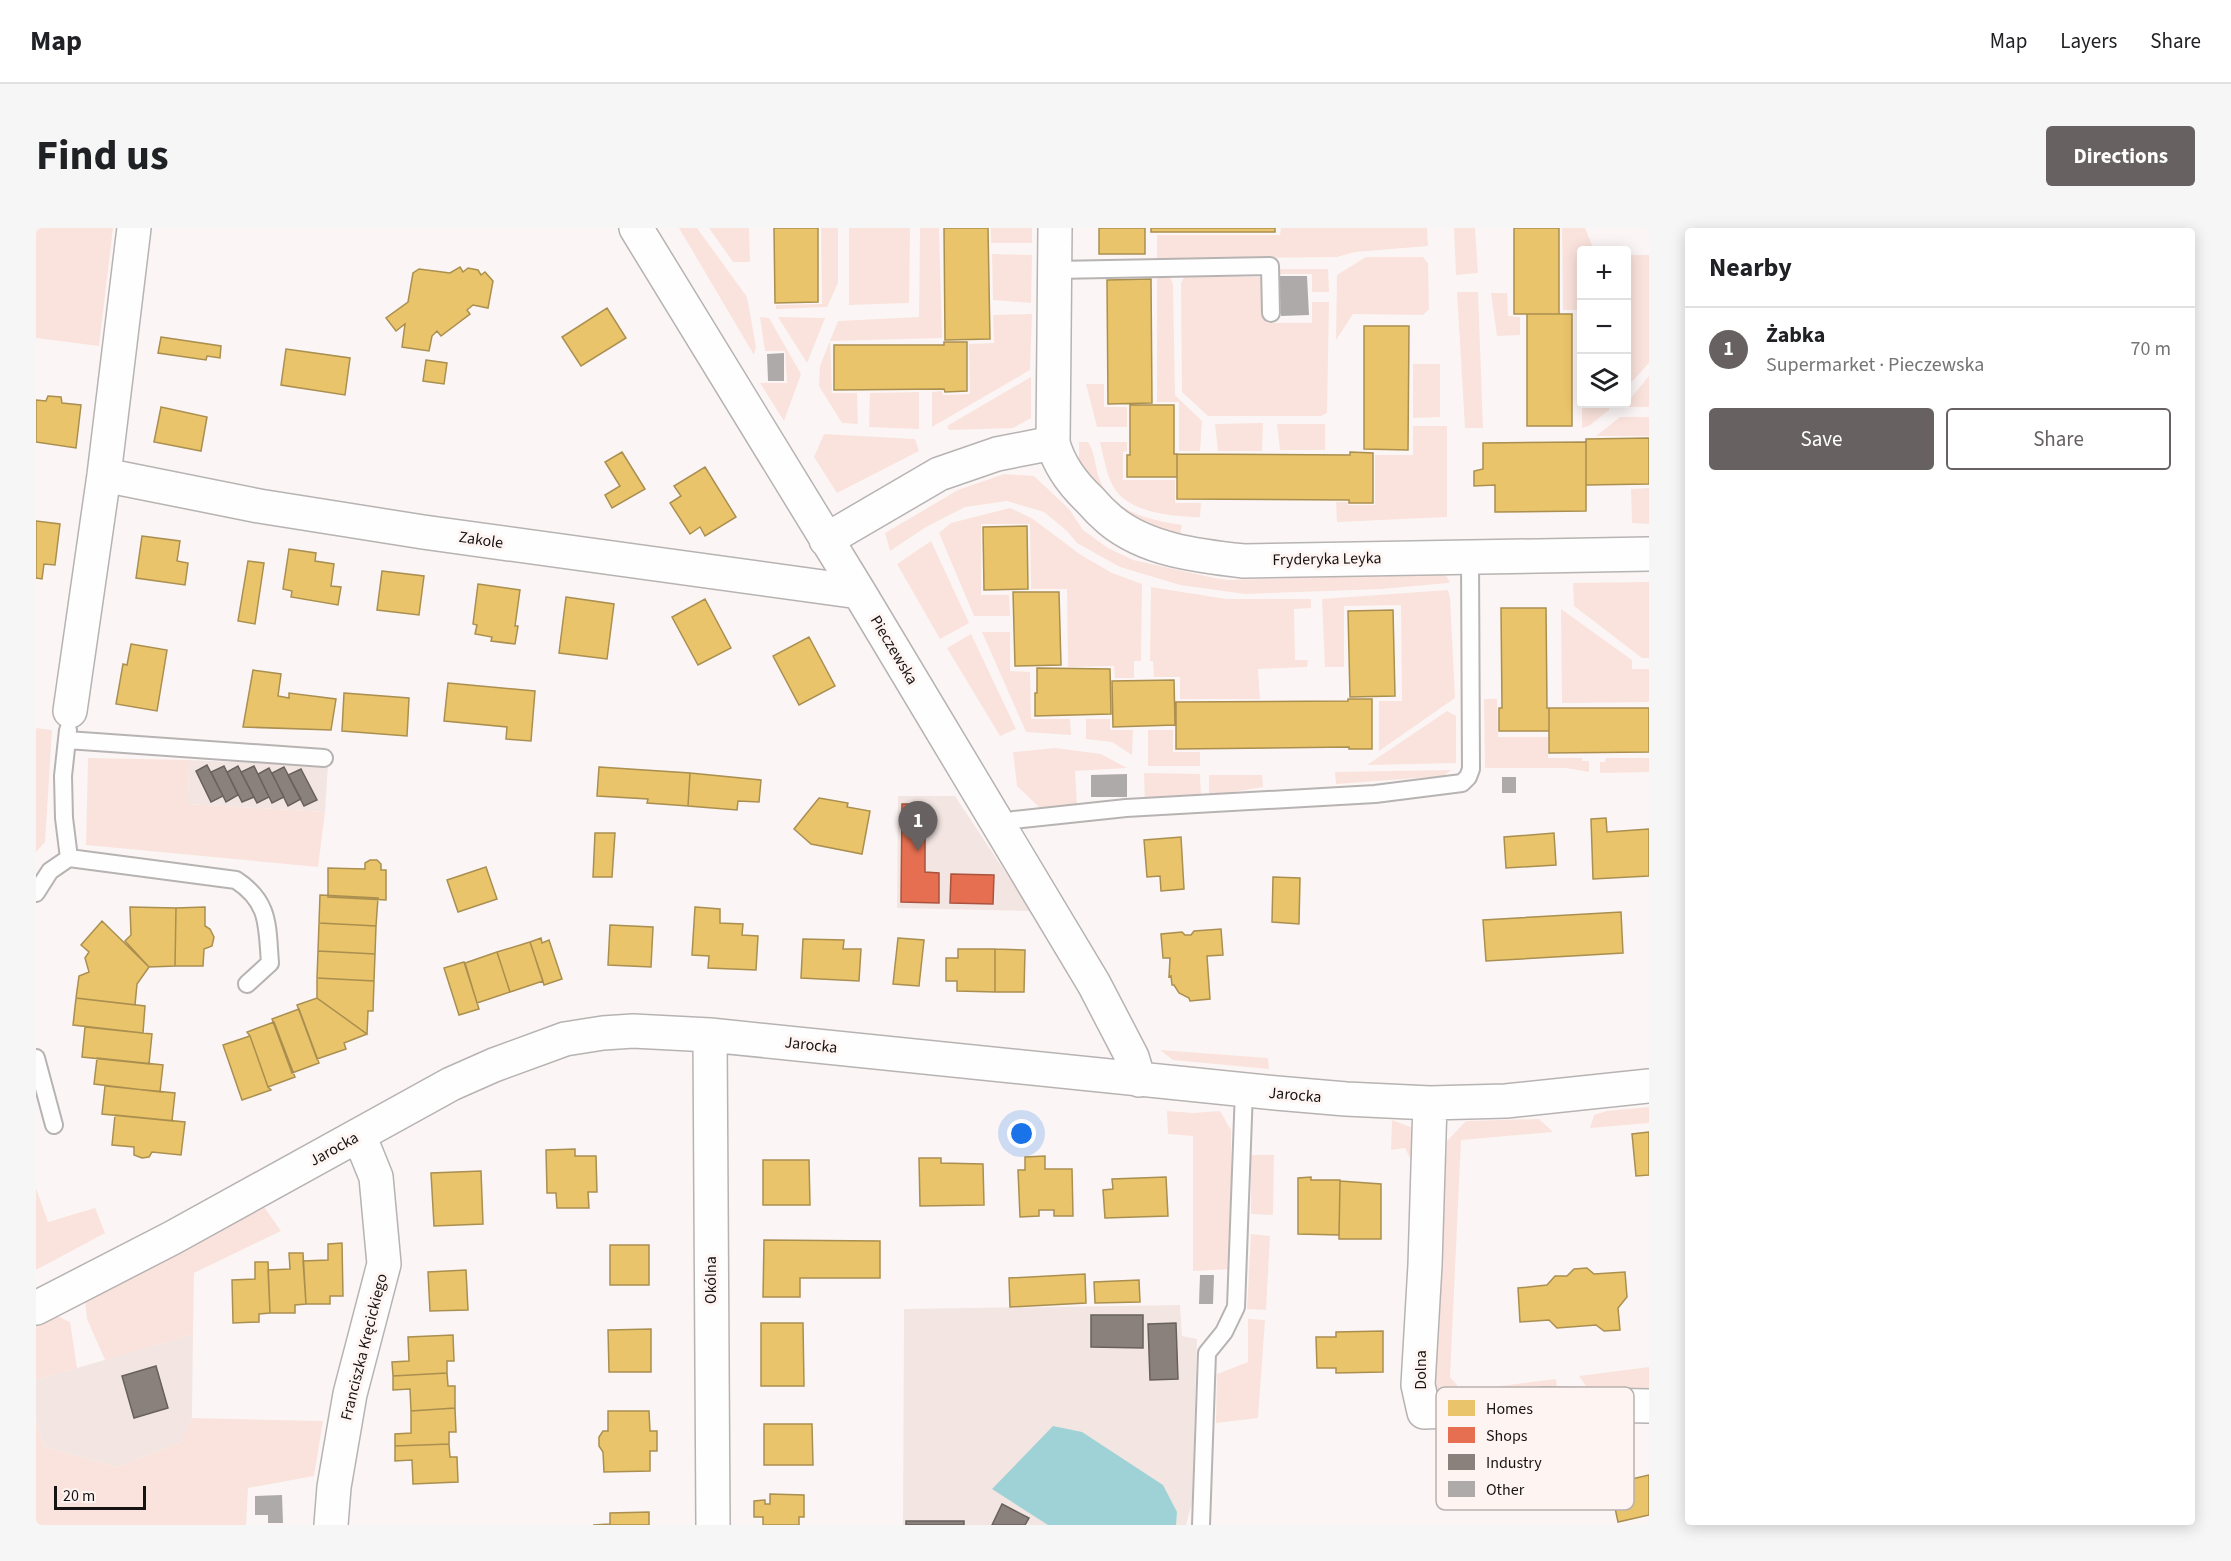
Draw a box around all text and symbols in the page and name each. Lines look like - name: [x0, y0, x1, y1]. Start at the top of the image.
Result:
- text: Map: [30, 21, 82, 61]
- text: Map: [1990, 26, 2027, 56]
- text: Layers: [2060, 26, 2117, 56]
- text: Share: [2150, 26, 2201, 56]
- text: Find us: [36, 126, 169, 186]
- button: Directions: [2046, 126, 2195, 186]
- map controls: [1577, 246, 1631, 408]
- button: +: [1577, 246, 1631, 300]
- text: Nearby: [1709, 249, 1792, 286]
- button: −: [1577, 300, 1631, 354]
- text: Żabka: [1766, 319, 1825, 351]
- text: 1: [1723, 335, 1734, 363]
- text: 70 m: [2131, 335, 2171, 363]
- text: Supermarket · Pieczewska: [1766, 351, 1984, 379]
- button: layers: [1577, 354, 1631, 408]
- button: Save: [1709, 408, 1934, 470]
- button: Share: [1946, 408, 2171, 470]
- street label: Zakole: [457, 526, 505, 554]
- street label: Fryderyka Leyka: [1272, 547, 1382, 571]
- street label: Pieczewska: [865, 611, 923, 689]
- pin: 1: [898, 802, 938, 851]
- street label: Jarocka: [784, 1031, 838, 1059]
- street label: Jarocka: [1268, 1082, 1322, 1108]
- your location: [1007, 1119, 1036, 1148]
- street label: Jarocka: [306, 1127, 362, 1171]
- street label: Okólna: [700, 1256, 722, 1304]
- street label: Franciszka Kręcickiego: [335, 1271, 393, 1423]
- street label: Dolna: [1410, 1350, 1432, 1390]
- legend: [1436, 1387, 1634, 1510]
- text: Homes: [1486, 1398, 1533, 1420]
- text: Shops: [1486, 1425, 1528, 1447]
- text: Industry: [1486, 1452, 1542, 1474]
- text: Other: [1486, 1479, 1525, 1501]
- scale bar: [54, 1483, 146, 1510]
- text: 20 m: [63, 1485, 95, 1507]

